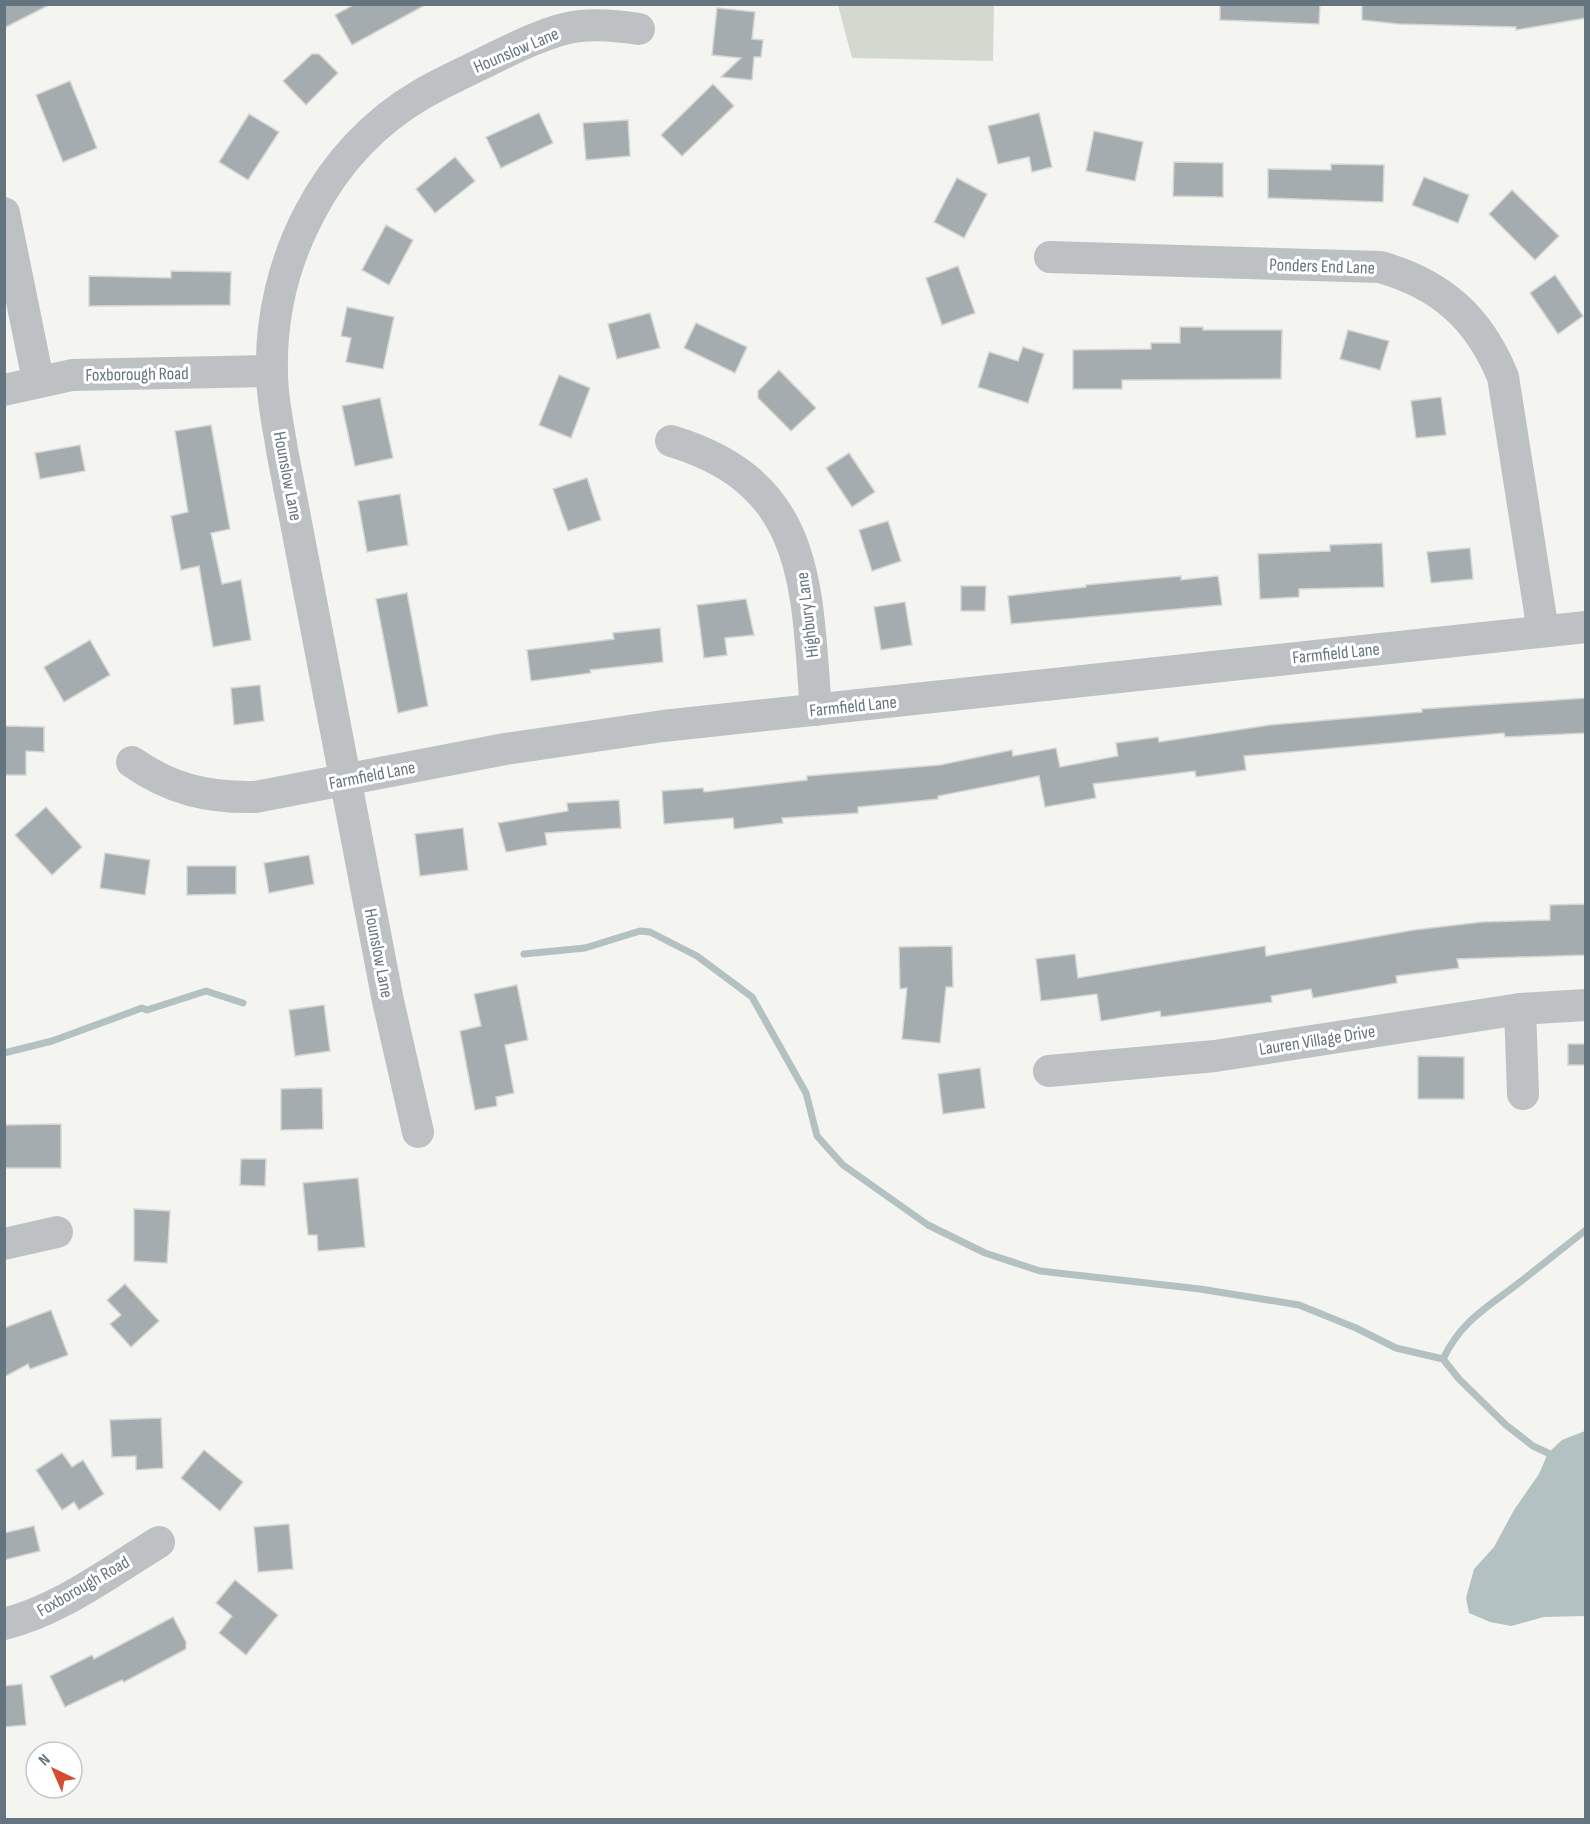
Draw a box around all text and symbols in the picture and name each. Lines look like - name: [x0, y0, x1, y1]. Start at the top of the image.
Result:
- street label: Hounslow Lane: [470, 23, 562, 78]
- street label: Ponders End Lane: [1269, 254, 1375, 279]
- street label: Foxborough Road: [85, 363, 189, 386]
- street label: Hounslow Lane: [269, 430, 306, 523]
- street label: Highbury Lane: [792, 571, 823, 659]
- street label: Farmfield Lane: [1291, 638, 1381, 669]
- street label: Farmfield Lane: [808, 691, 898, 722]
- street label: Farmfield Lane: [327, 757, 417, 794]
- street label: Hounslow Lane: [360, 907, 397, 1000]
- street label: Lauren Village Drive: [1257, 1021, 1377, 1060]
- street label: Foxborough Road: [33, 1552, 133, 1621]
- north arrow: [24, 1740, 84, 1800]
- text: N: [35, 1750, 54, 1770]

